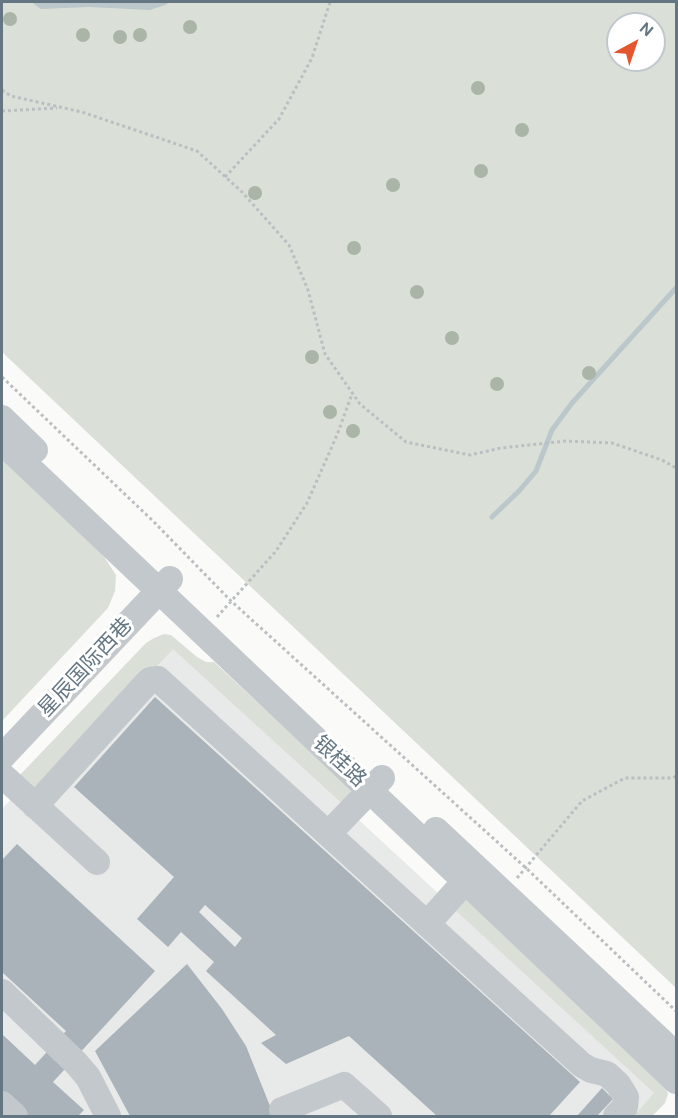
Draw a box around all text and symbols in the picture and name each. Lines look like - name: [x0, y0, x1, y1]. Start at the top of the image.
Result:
- north arrow: [606, 12, 666, 72]
- text: N: [635, 18, 658, 41]
- street label: 星辰国际西巷: [34, 613, 138, 723]
- street label: 银桂路: [307, 731, 371, 793]

